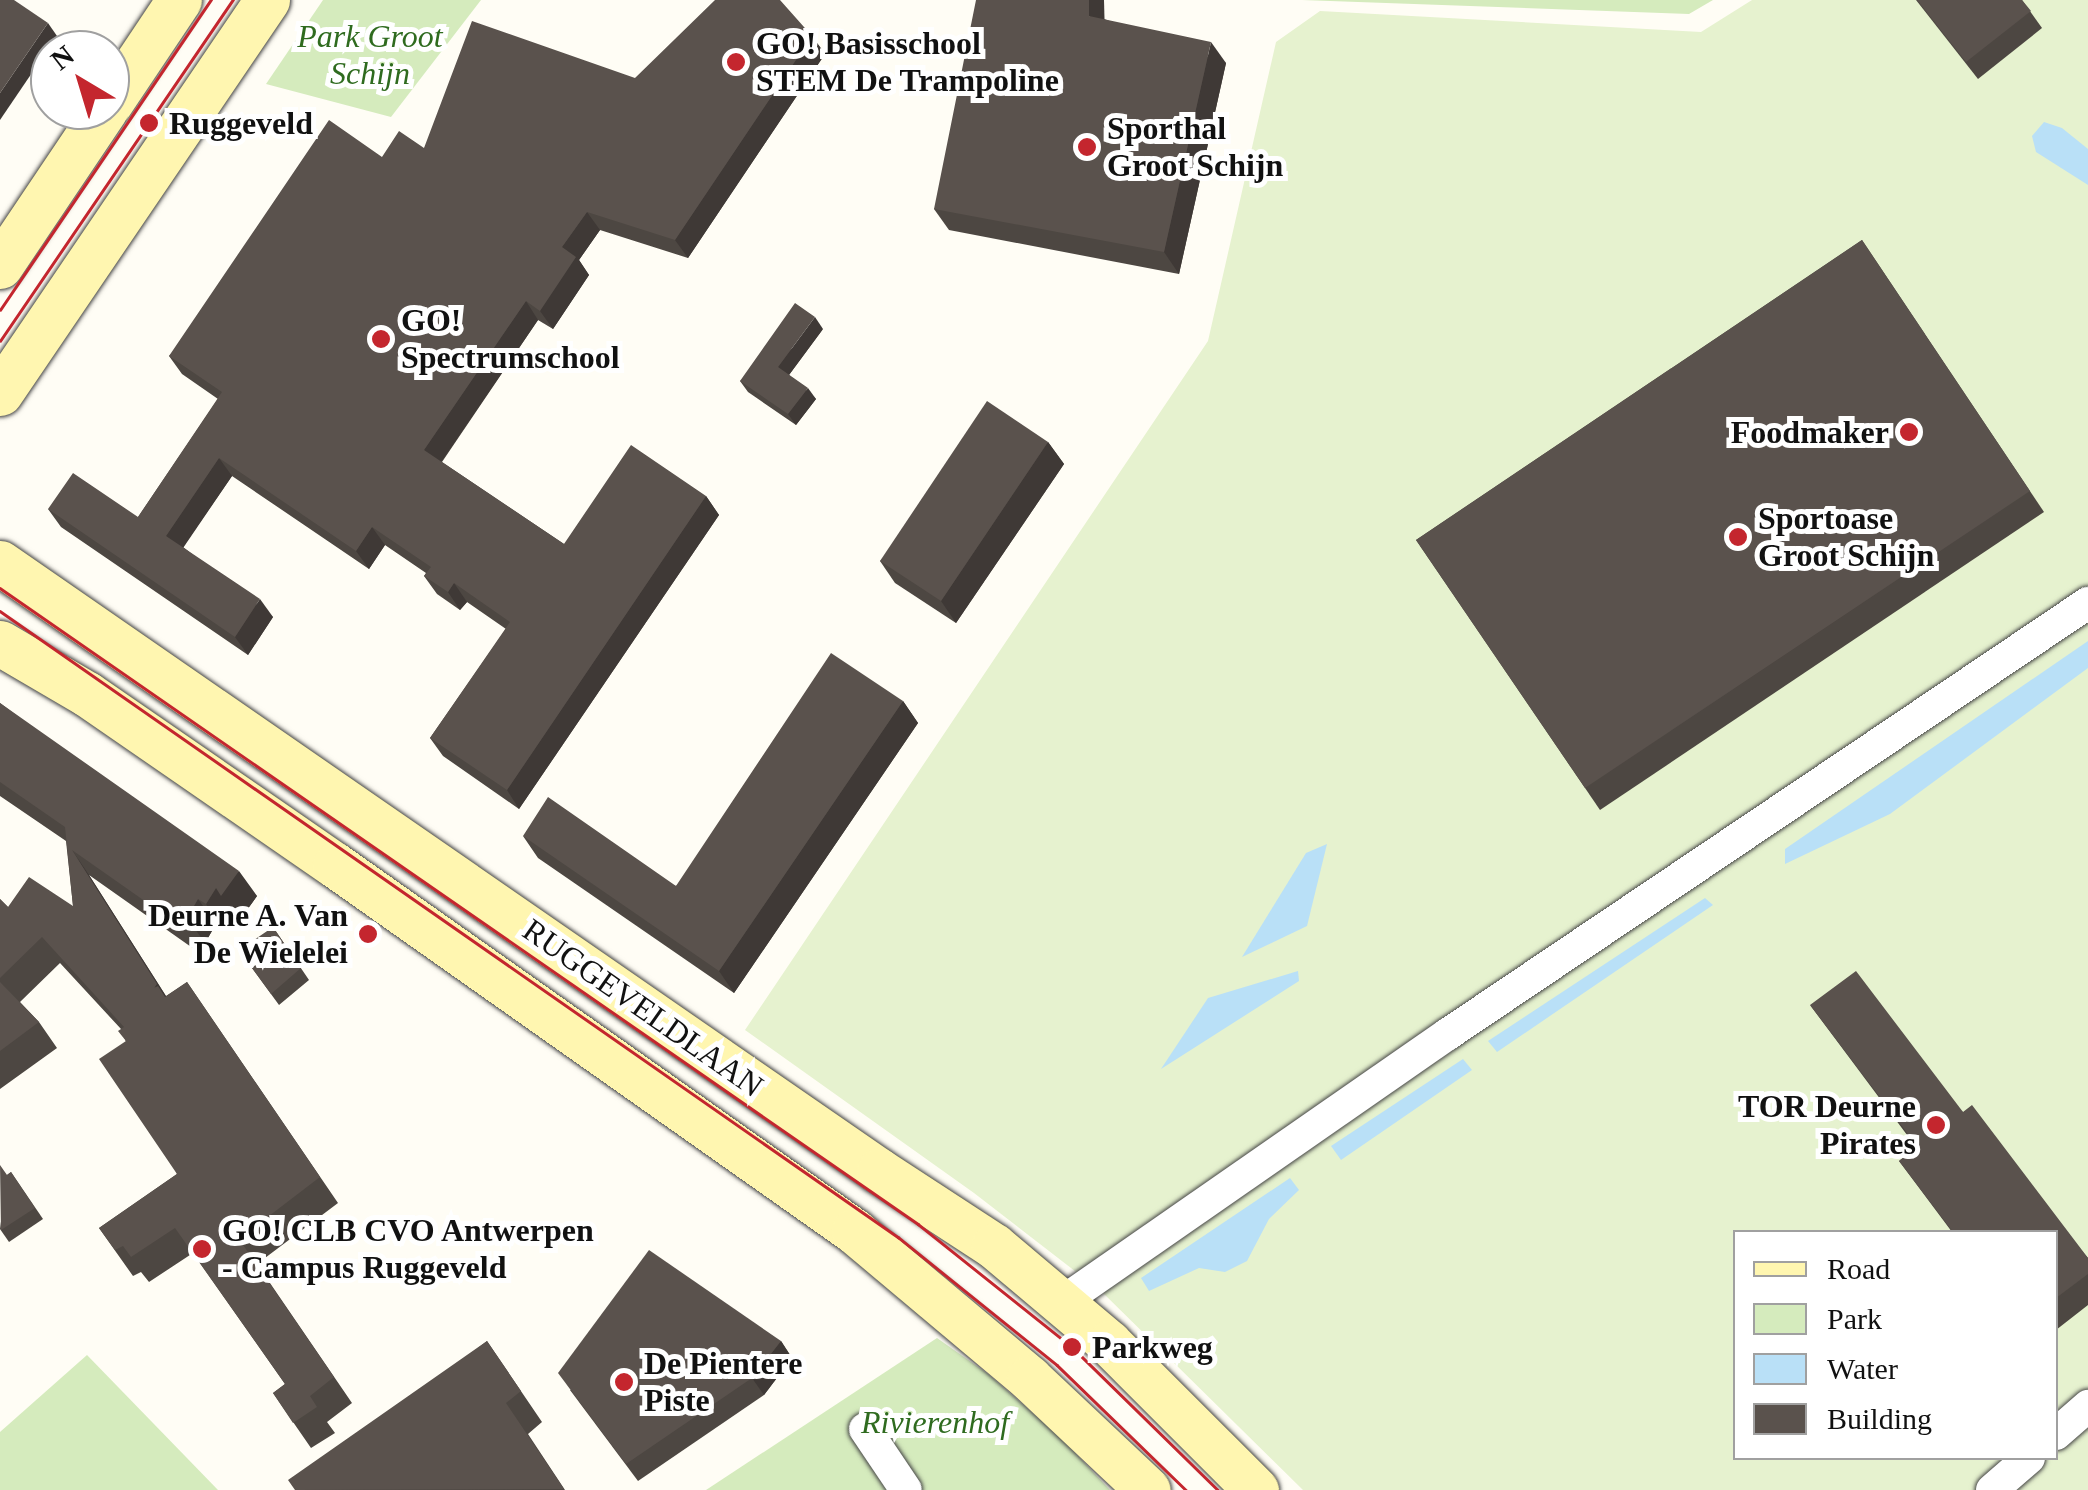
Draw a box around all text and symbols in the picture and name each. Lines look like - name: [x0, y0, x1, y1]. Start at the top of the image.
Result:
- park label: Park Groot Schijn: [297, 18, 443, 93]
- place label: GO! Basisschool STEM De Trampoline: [756, 25, 1059, 100]
- north arrow: [30, 30, 130, 130]
- text: N: [45, 39, 80, 76]
- marker: GO! Basisschool STEM De Trampoline: [725, 51, 747, 73]
- place label: Ruggeveld: [169, 104, 313, 142]
- place label: Sporthal Groot Schijn: [1107, 110, 1283, 185]
- marker: Ruggeveld: [138, 112, 160, 134]
- marker: Sporthal Groot Schijn: [1076, 136, 1098, 158]
- place label: GO! Spectrumschool: [401, 302, 620, 377]
- marker: GO! Spectrumschool: [370, 328, 392, 350]
- place label: Foodmaker: [1731, 413, 1889, 451]
- marker: Foodmaker: [1898, 421, 1920, 443]
- place label: Sportoase Groot Schijn: [1758, 500, 1934, 575]
- marker: Sportoase Groot Schijn: [1727, 526, 1749, 548]
- place label: Deurne A. Van De Wielelei: [146, 897, 348, 972]
- street label: RUGGEVELDLAAN: [516, 911, 770, 1105]
- marker: Deurne A. Van De Wielelei: [357, 923, 379, 945]
- place label: TOR Deurne Pirates: [1738, 1088, 1916, 1163]
- marker: TOR Deurne Pirates: [1925, 1114, 1947, 1136]
- place label: GO! CLB CVO Antwerpen - Campus Ruggeveld: [222, 1212, 596, 1287]
- legend: [1733, 1230, 2058, 1460]
- marker: GO! CLB CVO Antwerpen - Campus Ruggeveld: [191, 1238, 213, 1260]
- text: Road: [1827, 1252, 1890, 1285]
- text: Park: [1827, 1302, 1882, 1335]
- place label: Parkweg: [1092, 1328, 1213, 1366]
- marker: Parkweg: [1061, 1336, 1083, 1358]
- place label: De Pientere Piste: [644, 1345, 802, 1420]
- text: Water: [1827, 1352, 1898, 1385]
- marker: De Pientere Piste: [613, 1371, 635, 1393]
- text: Building: [1827, 1402, 1932, 1435]
- park label: Rivierenhof: [861, 1403, 1009, 1441]

